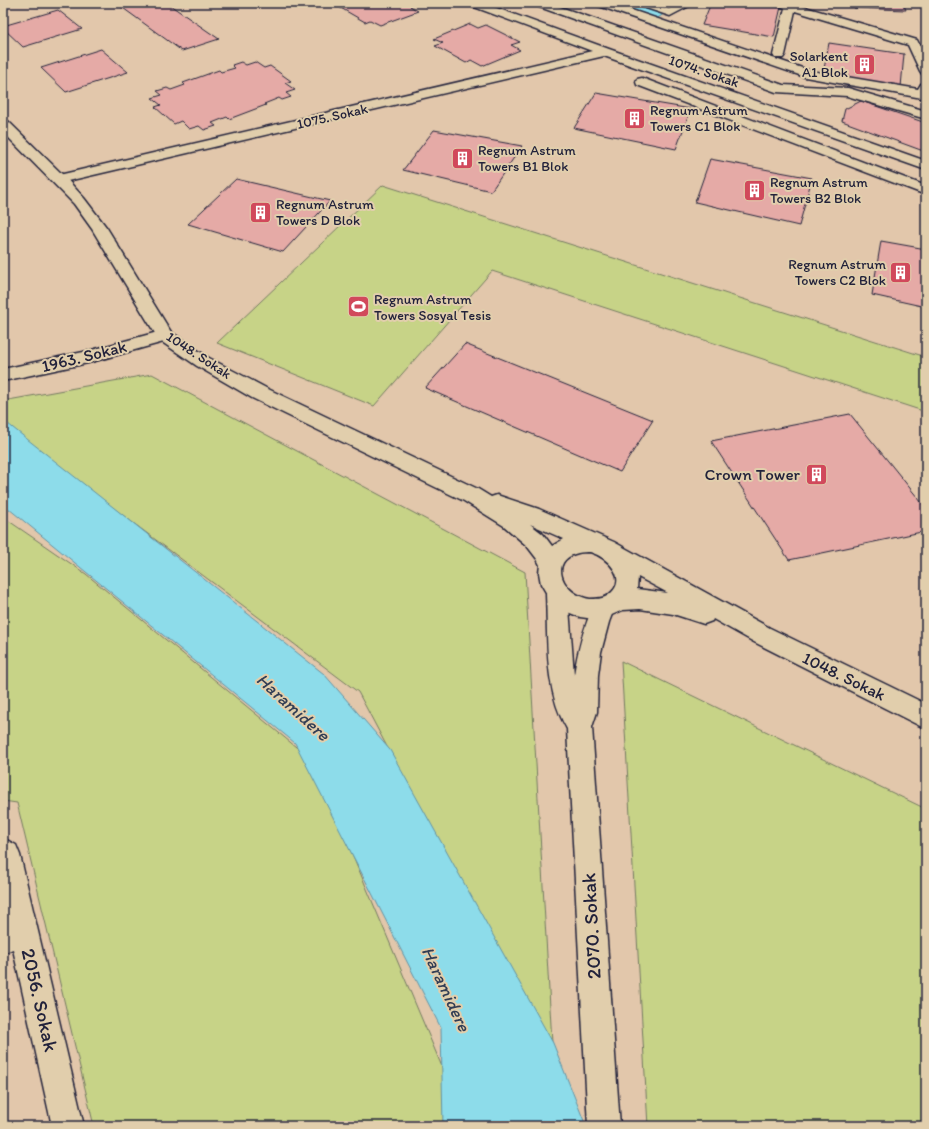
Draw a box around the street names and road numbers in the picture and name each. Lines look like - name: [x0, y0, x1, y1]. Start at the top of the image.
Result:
- street label: 1074. Sokak: [666, 51, 741, 91]
- street label: 1075. Sokak: [295, 100, 369, 133]
- street label: 1048. Sokak: [163, 328, 234, 383]
- street label: 1963. Sokak: [39, 336, 129, 376]
- street label: 1048. Sokak: [799, 647, 889, 705]
- street label: 2070. Sokak: [576, 872, 606, 980]
- street label: 2056. Sokak: [16, 946, 64, 1054]

